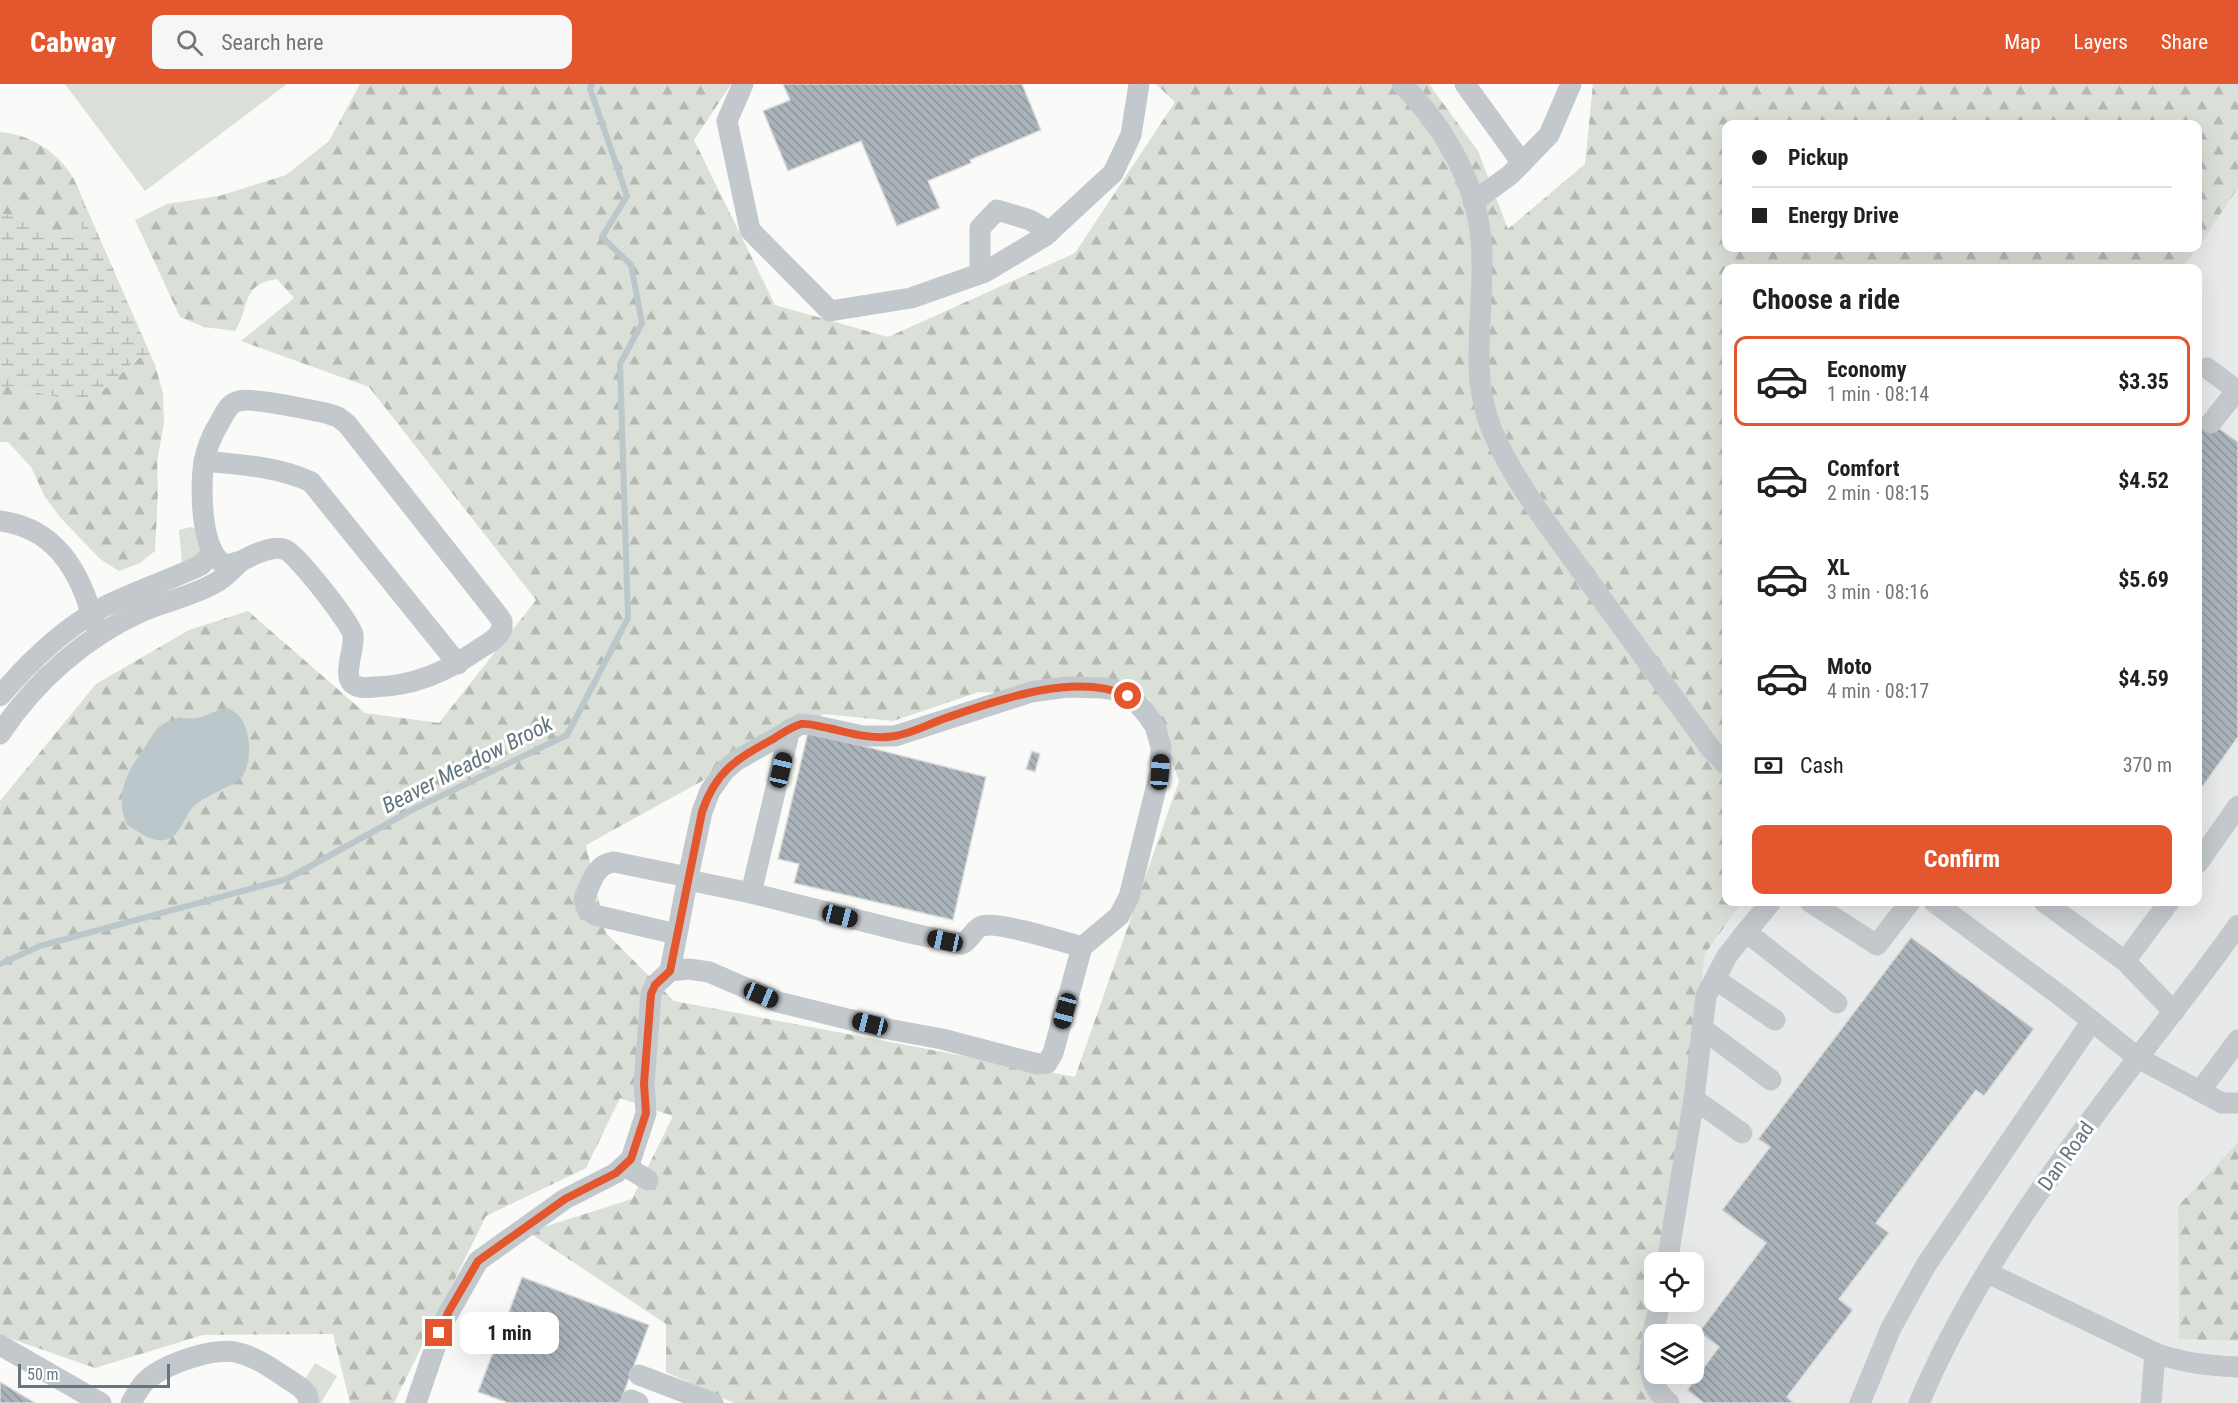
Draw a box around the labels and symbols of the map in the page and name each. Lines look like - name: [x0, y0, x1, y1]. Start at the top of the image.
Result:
- route start: [1114, 682, 1141, 709]
- water label: Beaver Meadow Brook: [378, 711, 557, 818]
- car: [768, 750, 794, 790]
- car: [1150, 753, 1170, 791]
- car: [820, 903, 860, 929]
- car: [926, 928, 964, 954]
- car: [741, 980, 781, 1010]
- car: [1052, 991, 1078, 1031]
- car: [850, 1011, 890, 1037]
- street label: Dan Road: [2033, 1117, 2099, 1195]
- callout: 1 min: [460, 1312, 559, 1354]
- route end: [425, 1319, 452, 1346]
- scale bar: [18, 1361, 170, 1388]

